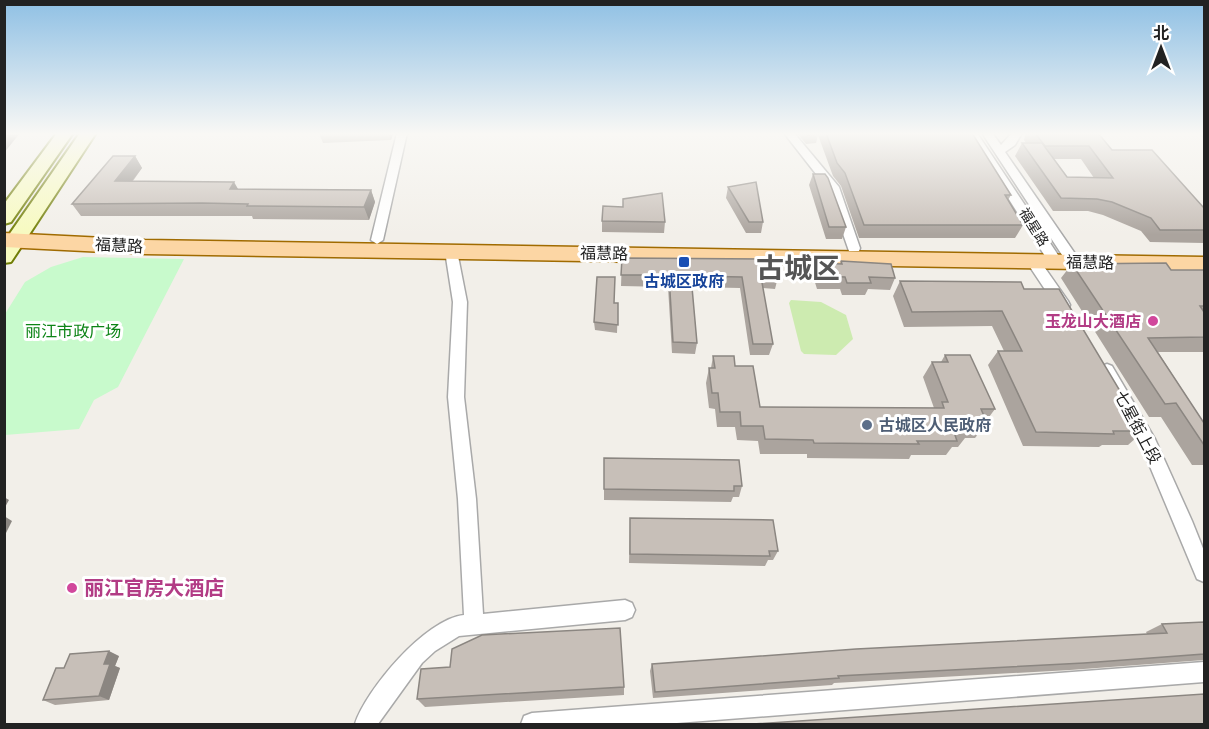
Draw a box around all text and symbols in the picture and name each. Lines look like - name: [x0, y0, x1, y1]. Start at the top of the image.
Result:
- north arrow: [1131, 18, 1191, 78]
- text: 北: [1153, 23, 1169, 42]
- street label: 福星路: [1016, 204, 1053, 249]
- street label: 福慧路: [95, 234, 143, 255]
- street label: 福慧路: [580, 243, 628, 262]
- district label: 古城区: [756, 250, 840, 284]
- street label: 福慧路: [1066, 252, 1114, 271]
- marker: 古城区政府: [677, 255, 691, 269]
- place label: 古城区政府: [644, 271, 724, 290]
- place label: 玉龙山大酒店: [1045, 311, 1141, 330]
- marker: 玉龙山大酒店: [1146, 314, 1160, 328]
- park label: 丽江市政广场: [25, 321, 121, 340]
- street label: 七星街上段: [1111, 387, 1166, 467]
- place label: 古城区人民政府: [879, 415, 991, 434]
- marker: 古城区人民政府: [860, 418, 874, 432]
- place label: 丽江官房大酒店: [84, 575, 224, 599]
- marker: 丽江官房大酒店: [65, 581, 79, 595]

